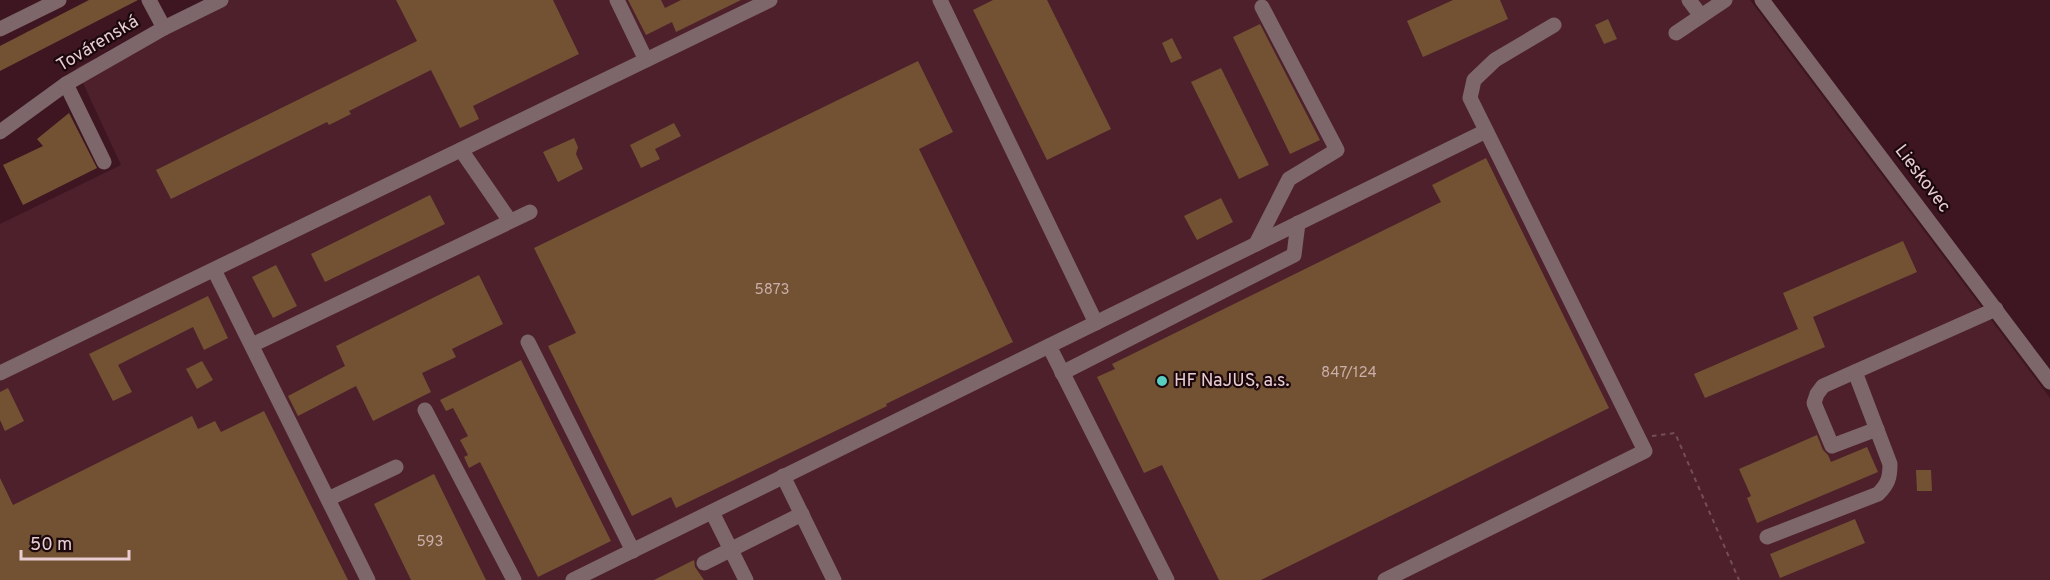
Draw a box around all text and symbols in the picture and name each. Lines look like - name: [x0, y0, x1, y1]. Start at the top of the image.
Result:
- street label: Továrenská: [53, 11, 143, 77]
- street label: Lieskovec: [1889, 140, 1955, 218]
- house number: 5873: [755, 281, 789, 300]
- house number: 847/124: [1321, 364, 1377, 383]
- place label: HF NaJUS, a.s.: [1174, 370, 1290, 393]
- marker: HF NaJUS, a.s.: [1155, 374, 1169, 388]
- scale bar: [21, 523, 129, 561]
- house number: 593: [416, 533, 444, 552]
- text: 50 m: [30, 534, 72, 557]

